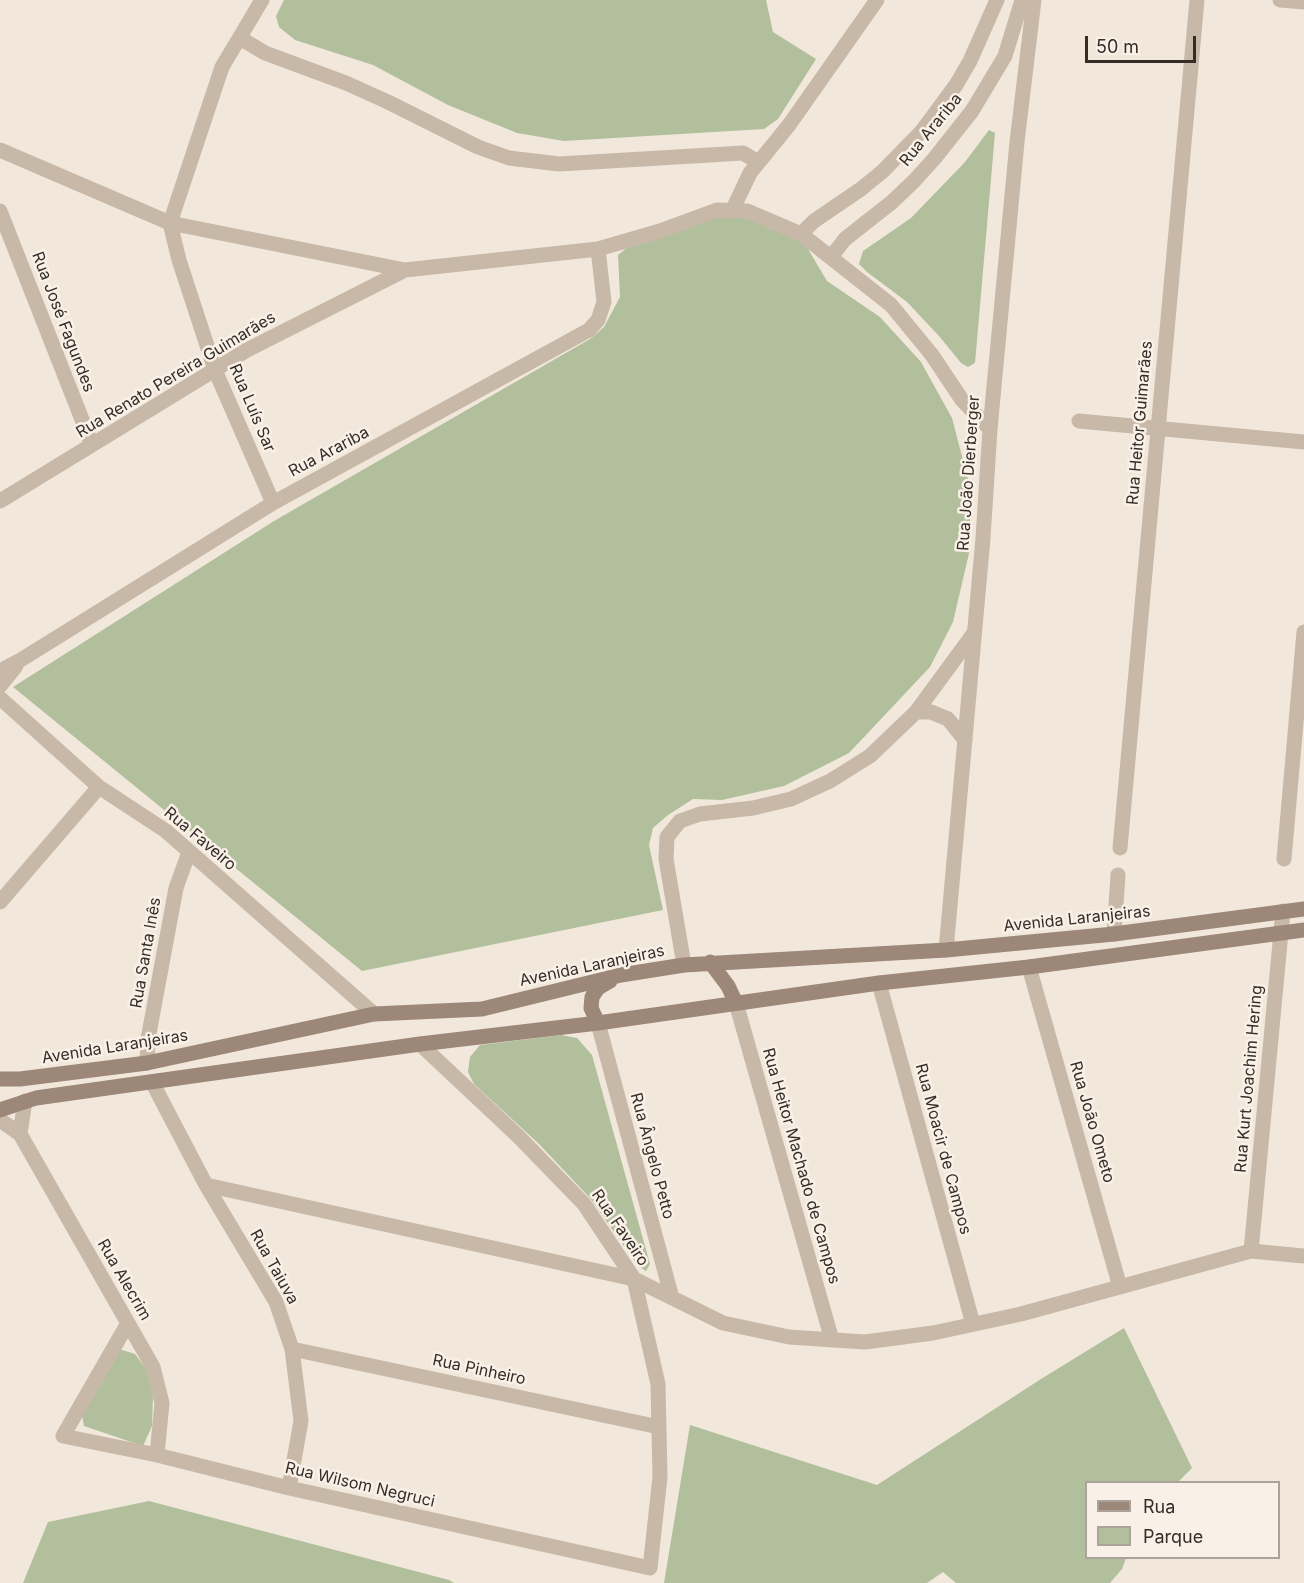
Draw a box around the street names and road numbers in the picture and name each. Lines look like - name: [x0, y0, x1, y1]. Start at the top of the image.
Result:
- street label: Rua Arariba: [896, 90, 966, 170]
- street label: Rua José Fagundes: [27, 249, 99, 395]
- street label: Rua Renato Pereira Guimarães: [73, 308, 279, 442]
- street label: Rua Heitor Guimarães: [1123, 340, 1157, 506]
- street label: Rua Luís Sar: [225, 361, 279, 455]
- street label: Rua João Dierberger: [954, 394, 984, 552]
- street label: Rua Arariba: [285, 423, 373, 481]
- street label: Rua Faveiro: [160, 803, 240, 875]
- street label: Rua Santa Inês: [127, 896, 165, 1010]
- street label: Avenida Laranjeiras: [1003, 902, 1151, 936]
- street label: Avenida Laranjeiras: [518, 941, 666, 991]
- street label: Rua Kurt Joachim Hering: [1231, 984, 1267, 1174]
- street label: Avenida Laranjeiras: [41, 1026, 189, 1068]
- street label: Rua Heitor Machado de Campos: [758, 1046, 844, 1286]
- street label: Rua João Ometo: [1065, 1059, 1119, 1185]
- street label: Rua Moacir de Campos: [911, 1061, 975, 1237]
- street label: Rua Ângelo Petto: [626, 1091, 678, 1221]
- street label: Rua Faveiro: [587, 1186, 653, 1270]
- street label: Rua Taiuva: [246, 1226, 302, 1308]
- street label: Rua Alecrim: [93, 1236, 155, 1324]
- street label: Rua Pinheiro: [431, 1351, 527, 1389]
- street label: Rua Wilsom Negruci: [283, 1458, 437, 1512]

